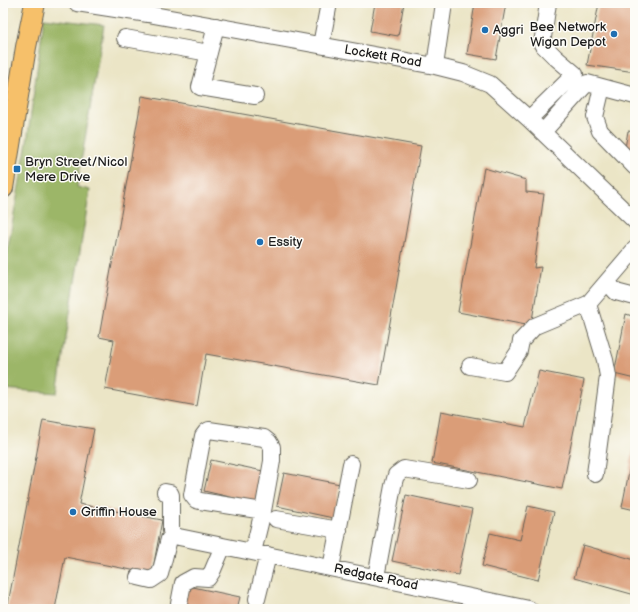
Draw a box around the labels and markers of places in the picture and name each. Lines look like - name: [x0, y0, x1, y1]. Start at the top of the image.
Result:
- place label: Bee Network Wigan Depot: [530, 19, 607, 50]
- place label: Aggri: [493, 22, 523, 38]
- marker: Aggri: [480, 25, 490, 35]
- marker: Bee Network Wigan Depot: [609, 29, 619, 39]
- place label: Bryn Street/Nicol Mere Drive: [25, 154, 127, 185]
- marker: Bryn Street/Nicol Mere Drive: [12, 164, 22, 174]
- place label: Essity: [268, 234, 302, 250]
- marker: Essity: [255, 237, 265, 247]
- place label: Griffin House: [81, 504, 157, 520]
- marker: Griffin House: [68, 507, 78, 517]

